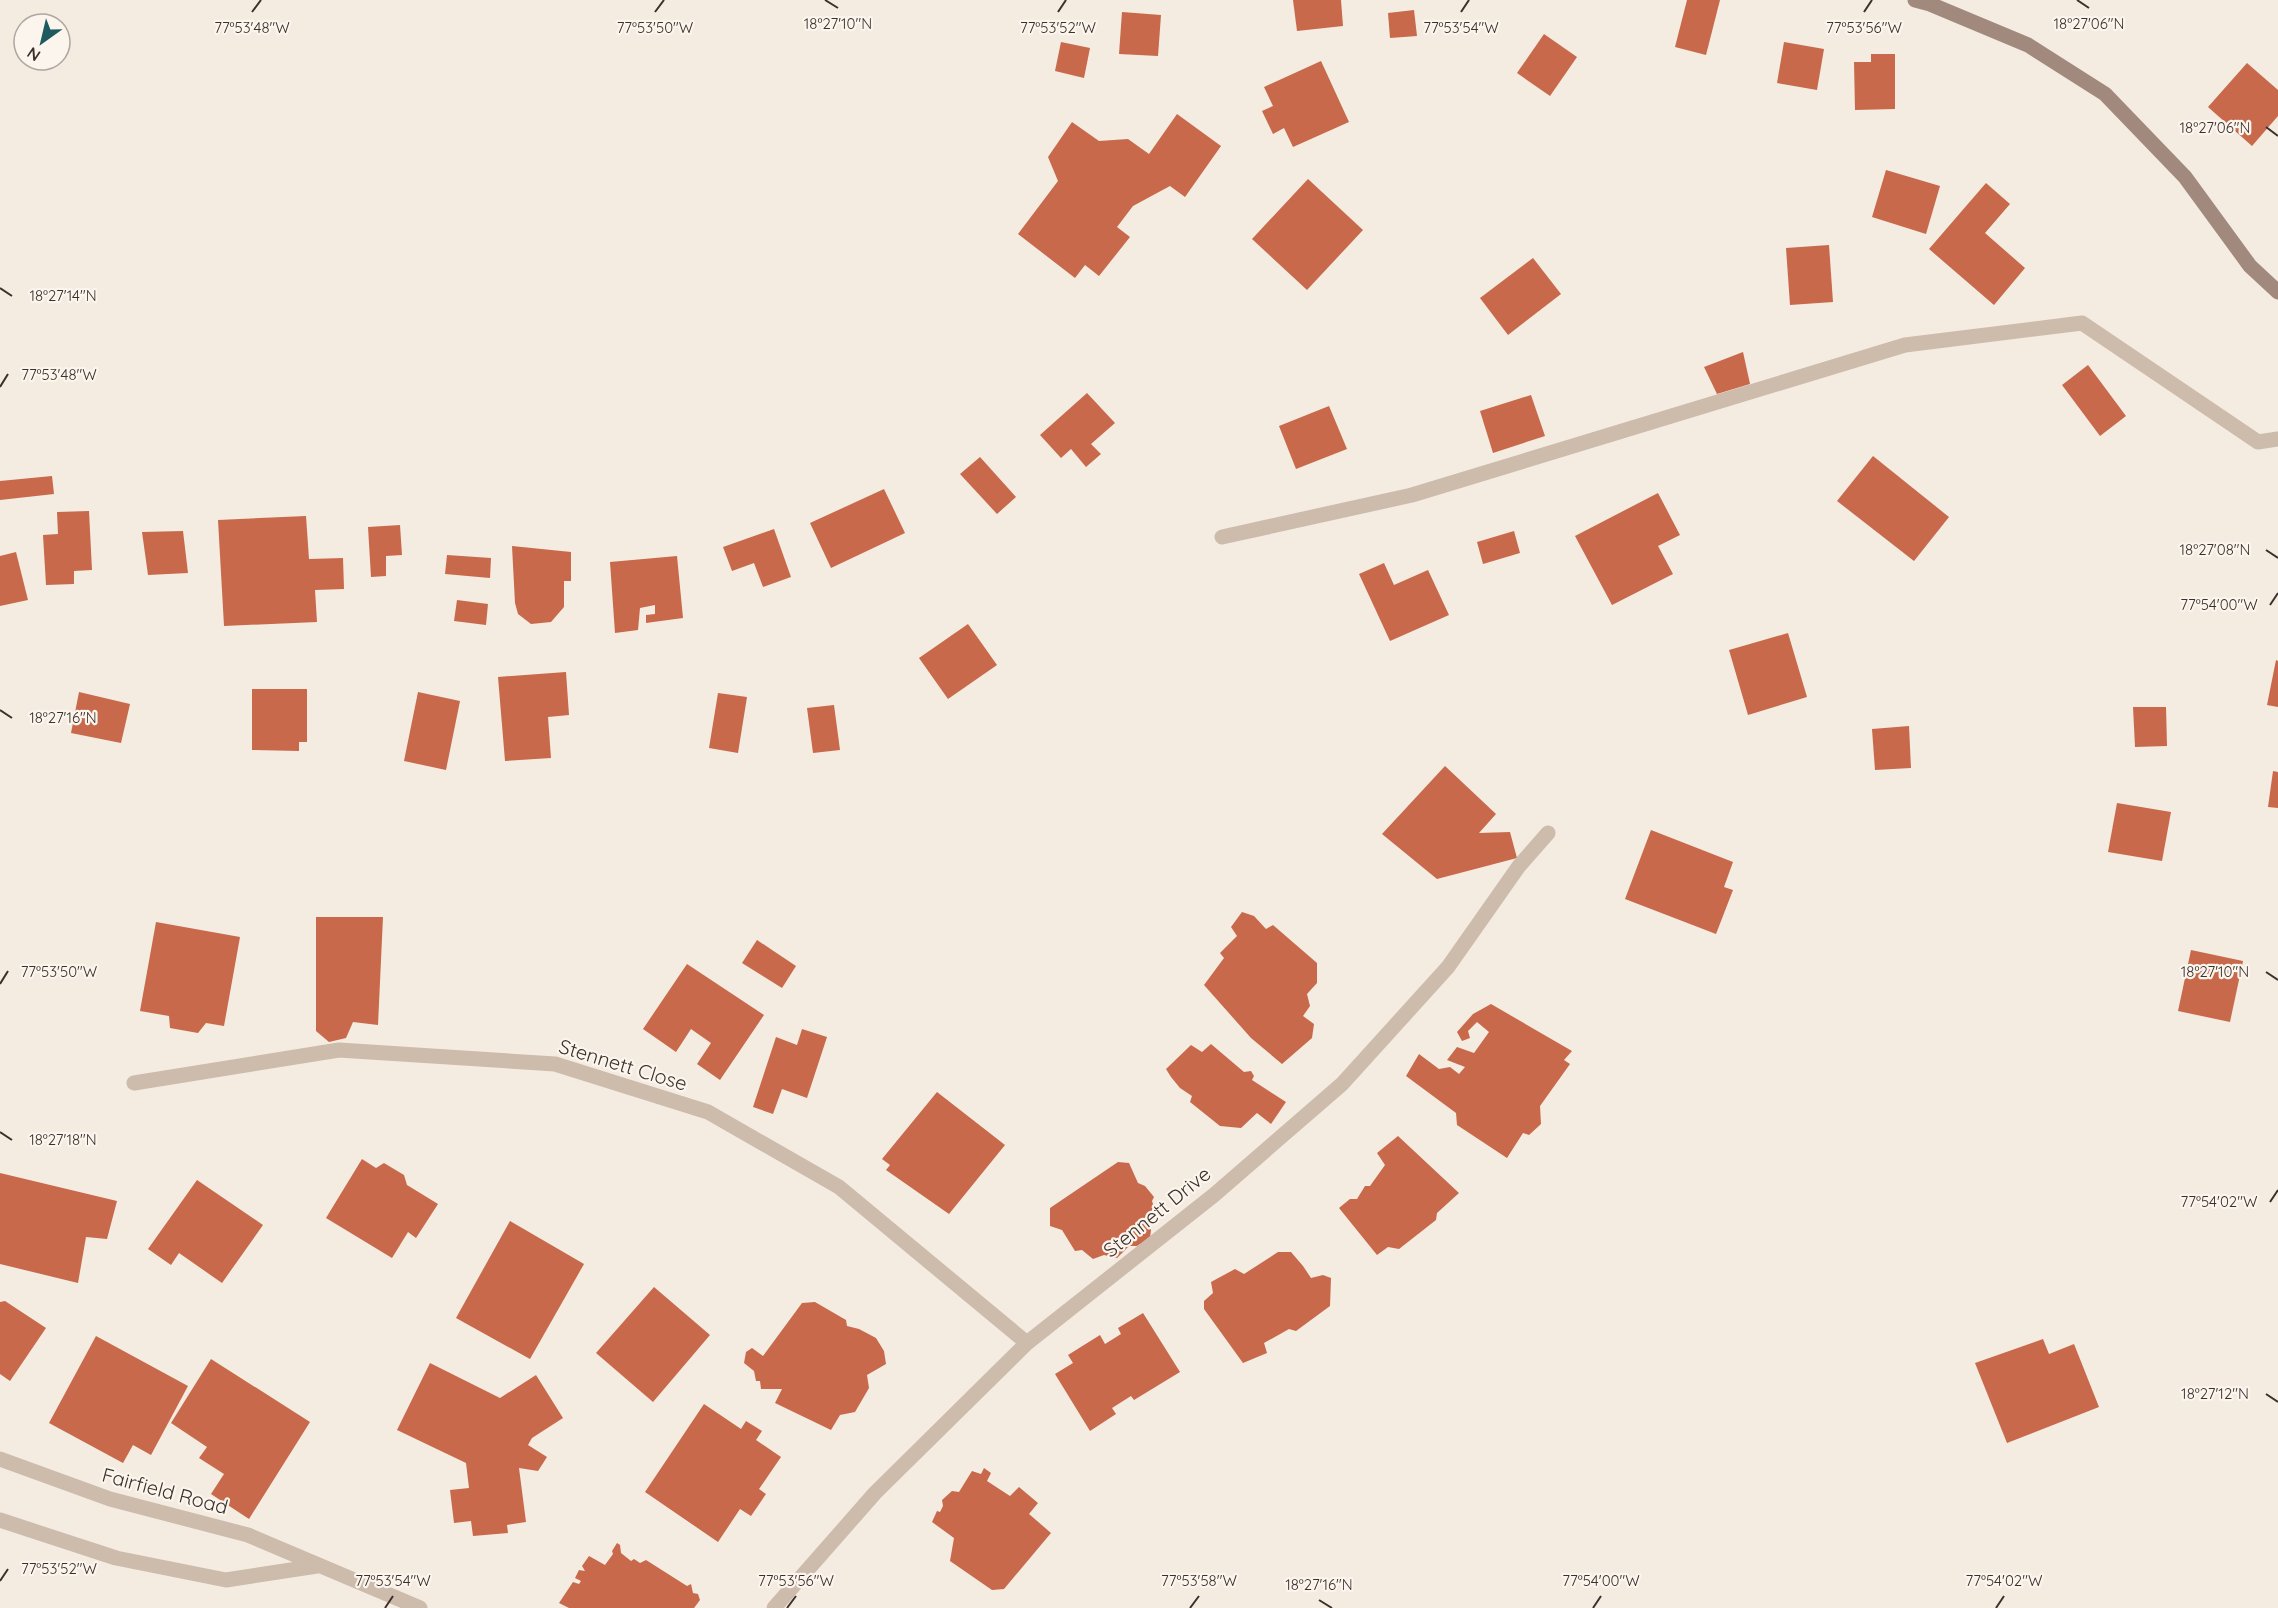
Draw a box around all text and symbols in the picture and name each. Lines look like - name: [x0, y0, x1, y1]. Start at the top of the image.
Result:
- north arrow: [12, 12, 72, 72]
- text: 18°27'10"N: [804, 14, 872, 33]
- text: 18°27'06"N: [2054, 14, 2124, 33]
- text: 77°53'48"W: [214, 18, 290, 37]
- text: 77°53'50"W: [617, 18, 694, 37]
- text: 77°53'52"W: [1020, 18, 1097, 37]
- text: 77°53'54"W: [1423, 18, 1499, 37]
- text: 77°53'56"W: [1826, 18, 1902, 37]
- text: N: [23, 43, 44, 66]
- text: 18°27'06"N: [2180, 118, 2250, 137]
- text: 18°27'14"N: [29, 286, 97, 305]
- text: 77°53'48"W: [21, 365, 97, 384]
- text: 18°27'08"N: [2180, 540, 2250, 559]
- text: 77°54'00"W: [2180, 595, 2258, 614]
- text: 18°27'16"N: [29, 708, 97, 727]
- text: 77°53'50"W: [21, 962, 98, 981]
- text: 18°27'10"N: [2181, 962, 2249, 981]
- street label: Stennett Close: [556, 1033, 690, 1096]
- text: 18°27'18"N: [29, 1130, 97, 1149]
- street label: Stennett Drive: [1098, 1161, 1215, 1262]
- text: 77°54'02"W: [2181, 1192, 2258, 1211]
- text: 18°27'12"N: [2181, 1384, 2249, 1403]
- street label: Fairfield Road: [99, 1462, 231, 1519]
- text: 77°53'52"W: [21, 1559, 98, 1578]
- text: 77°53'54"W: [355, 1571, 431, 1590]
- text: 77°53'56"W: [758, 1571, 834, 1590]
- text: 77°53'58"W: [1161, 1571, 1237, 1590]
- text: 77°54'00"W: [1562, 1571, 1640, 1590]
- text: 77°54'02"W: [1966, 1571, 2043, 1590]
- text: 18°27'16"N: [1285, 1575, 1353, 1594]

